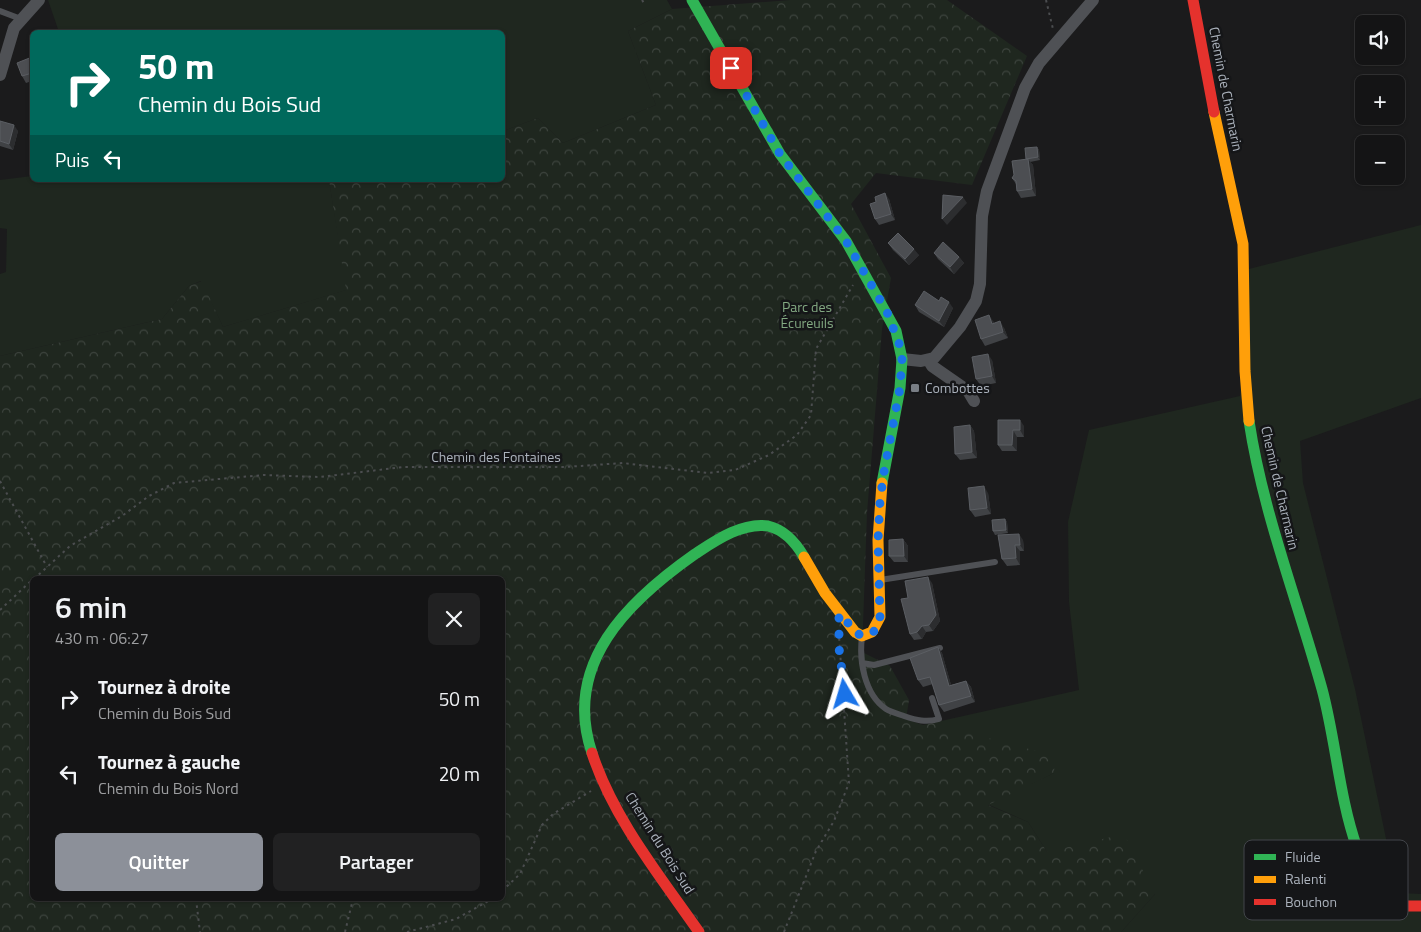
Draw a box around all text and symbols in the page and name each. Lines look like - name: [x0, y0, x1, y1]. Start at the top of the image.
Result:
- map controls: [1355, 15, 1405, 185]
- button: sound: [1355, 15, 1405, 65]
- street label: Chemin de Charmarin: [1204, 25, 1249, 153]
- text: 50 m: [138, 39, 214, 93]
- pin: [710, 47, 752, 89]
- icon: right: [55, 50, 120, 115]
- icon: arrive: [717, 54, 745, 82]
- button: +: [1355, 75, 1405, 125]
- text: Chemin du Bois Sud: [138, 87, 321, 121]
- button: −: [1355, 135, 1405, 185]
- text: Puis: [55, 145, 89, 174]
- icon: left: [99, 145, 127, 173]
- park label: Parc des Écureuils: [780, 296, 834, 333]
- place label: Combottes: [925, 377, 990, 398]
- marker: Combottes: [909, 382, 921, 394]
- street label: Chemin de Charmarin: [1256, 424, 1305, 552]
- street label: Chemin des Fontaines: [431, 446, 561, 467]
- text: 6 min: [55, 584, 127, 630]
- button: close: [428, 593, 480, 645]
- text: 430 m · 06:27: [55, 626, 149, 650]
- position arrow: [818, 667, 870, 719]
- text: Tournez à droite: [98, 672, 230, 701]
- text: 50 m: [439, 684, 480, 713]
- icon: right: [55, 685, 83, 713]
- text: Chemin du Bois Sud: [98, 701, 231, 725]
- text: Tournez à gauche: [98, 747, 240, 776]
- text: 20 m: [439, 759, 480, 788]
- icon: left: [55, 760, 83, 788]
- text: Chemin du Bois Nord: [98, 776, 239, 800]
- street label: Chemin du Bois Sud: [621, 788, 700, 898]
- button: Quitter: [55, 833, 263, 891]
- button: Partager: [273, 833, 480, 891]
- legend: [1244, 840, 1408, 920]
- text: Fluide: [1285, 846, 1321, 867]
- text: Ralenti: [1285, 868, 1326, 889]
- text: Bouchon: [1285, 891, 1337, 912]

